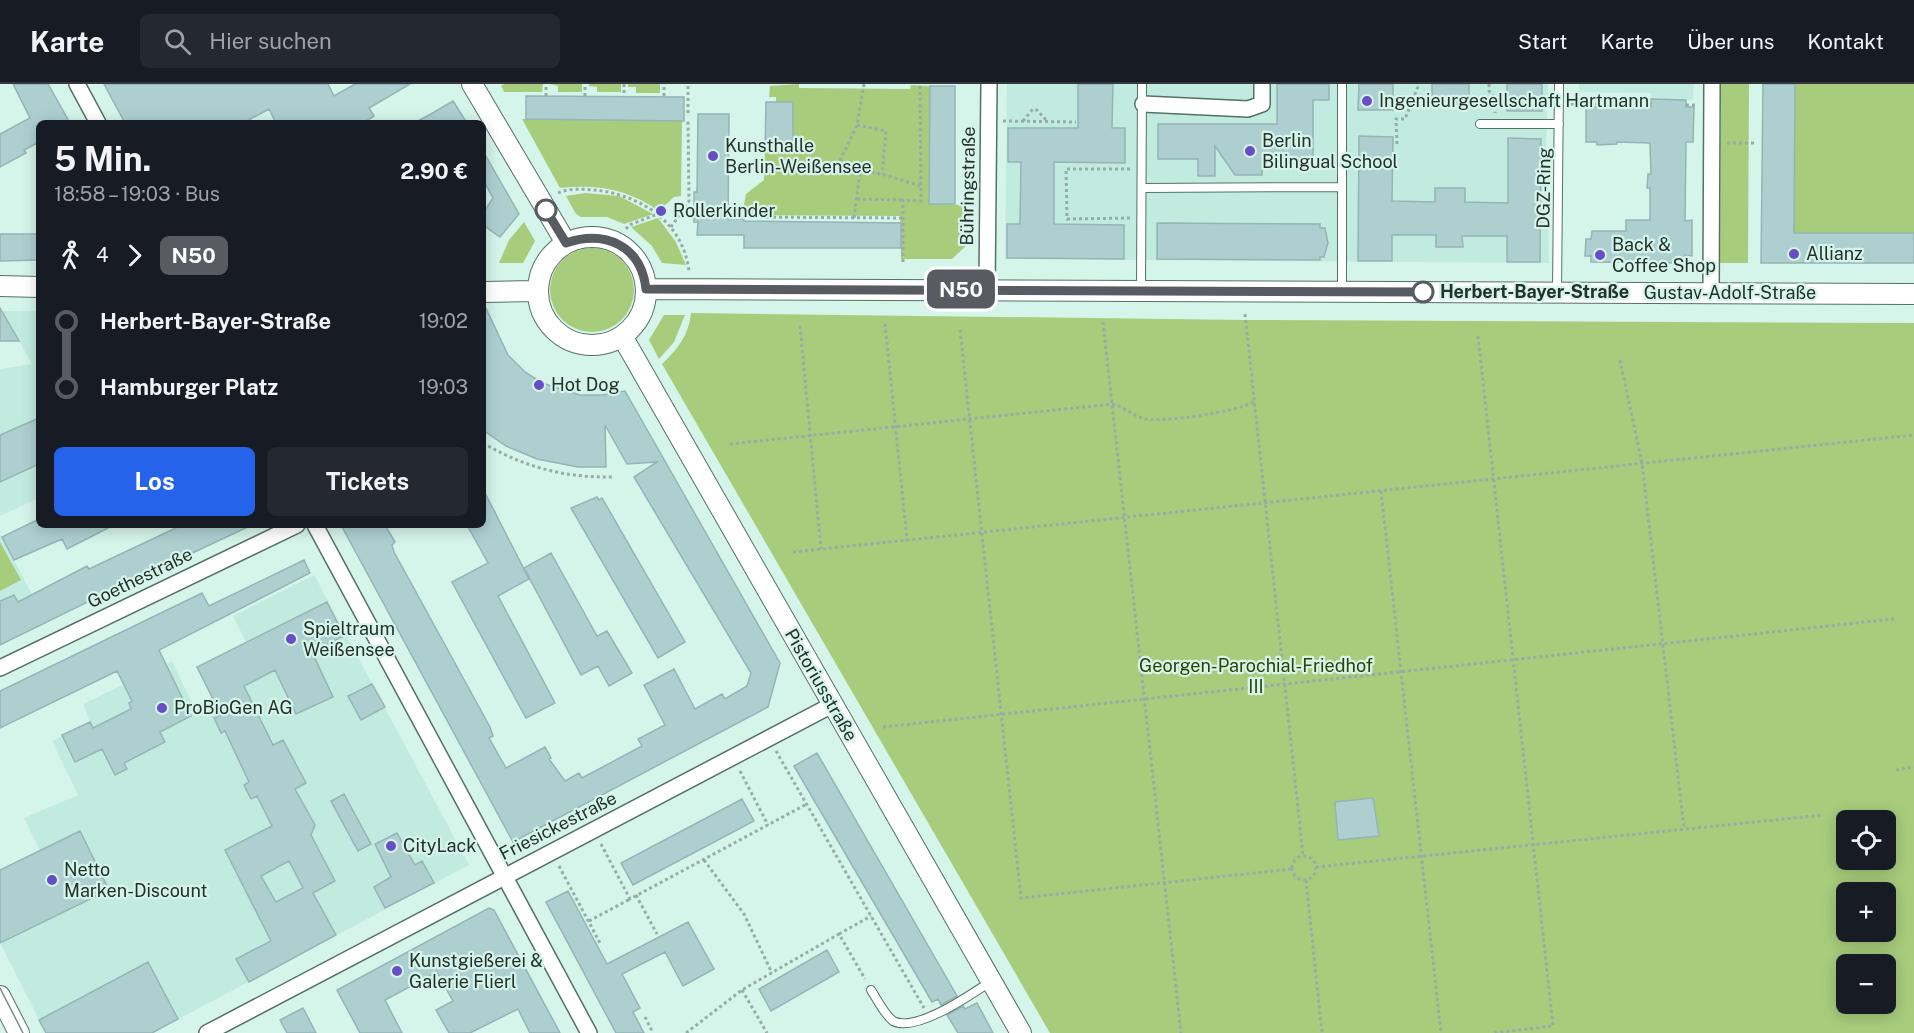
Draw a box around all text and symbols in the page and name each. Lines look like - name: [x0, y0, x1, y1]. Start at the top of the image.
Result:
- search box: [140, 14, 560, 68]
- text: Karte: [30, 25, 104, 58]
- icon: search: [161, 25, 194, 58]
- text: Hier suchen: [209, 28, 332, 54]
- text: Start: [1518, 29, 1567, 54]
- text: Karte: [1600, 29, 1654, 54]
- text: Über uns: [1687, 29, 1774, 54]
- text: Kontakt: [1807, 29, 1884, 54]
- place label: Ingenieurgesellschaft Hartmann: [1379, 90, 1649, 111]
- marker: Ingenieurgesellschaft Hartmann: [1360, 94, 1374, 108]
- street label: Bühringstraße: [956, 126, 979, 246]
- place label: Berlin Bilingual School: [1262, 130, 1398, 172]
- place label: Kunsthalle Berlin-Weißensee: [725, 135, 872, 177]
- text: 5 Min.: [54, 140, 151, 178]
- marker: Berlin Bilingual School: [1243, 144, 1257, 158]
- street label: DGZ-Ring: [1532, 147, 1555, 229]
- marker: Kunsthalle Berlin-Weißensee: [706, 149, 720, 163]
- text: 2.90 €: [400, 158, 468, 184]
- text: 18:58 – 19:03 · Bus: [54, 182, 220, 206]
- unlabelled marker: [535, 199, 557, 221]
- place label: Rollerkinder: [673, 200, 776, 221]
- marker: Rollerkinder: [654, 204, 668, 218]
- place label: Back & Coffee Shop: [1612, 234, 1716, 276]
- icon: walk: [54, 239, 87, 272]
- icon: forward: [118, 239, 151, 272]
- text: 4: [96, 243, 109, 267]
- text: N50: [172, 243, 216, 268]
- place label: Allianz: [1806, 243, 1863, 264]
- marker: Allianz: [1787, 247, 1801, 261]
- marker: Back & Coffee Shop: [1593, 248, 1607, 262]
- line badge: N50: [926, 270, 996, 308]
- text: N50: [939, 277, 983, 302]
- marker: Herbert-Bayer-Straße: [1412, 281, 1434, 303]
- place label: Herbert-Bayer-Straße: [1440, 281, 1629, 302]
- street label: Gustav-Adolf-Straße: [1644, 282, 1816, 303]
- text: Herbert-Bayer-Straße: [100, 308, 331, 334]
- text: 19:02: [419, 309, 468, 333]
- text: Hamburger Platz: [100, 374, 278, 400]
- place label: Hot Dog: [551, 374, 620, 395]
- text: 19:03: [418, 375, 468, 399]
- marker: Hot Dog: [532, 378, 546, 392]
- button: Los: [54, 447, 255, 516]
- button: Tickets: [267, 447, 468, 516]
- street label: Goethestraße: [84, 543, 196, 612]
- place label: Spieltraum Weißensee: [303, 618, 395, 660]
- street label: Pistoriusstraße: [781, 625, 862, 745]
- marker: Spieltraum Weißensee: [284, 632, 298, 646]
- park label: Georgen-Parochial-Friedhof III: [1139, 655, 1373, 697]
- place label: ProBioGen AG: [174, 697, 293, 718]
- marker: ProBioGen AG: [155, 701, 169, 715]
- street label: Friesickestraße: [496, 787, 620, 864]
- map controls: [1836, 810, 1896, 1014]
- button: locate: [1836, 810, 1896, 870]
- place label: CityLack: [403, 835, 476, 856]
- marker: CityLack: [384, 839, 398, 853]
- place label: Netto Marken-Discount: [64, 859, 207, 901]
- marker: Netto Marken-Discount: [45, 873, 59, 887]
- button: +: [1836, 882, 1896, 942]
- place label: Kunstgießerei & Galerie Flierl: [409, 950, 543, 992]
- button: −: [1836, 954, 1896, 1014]
- marker: Kunstgießerei & Galerie Flierl: [390, 964, 404, 978]

